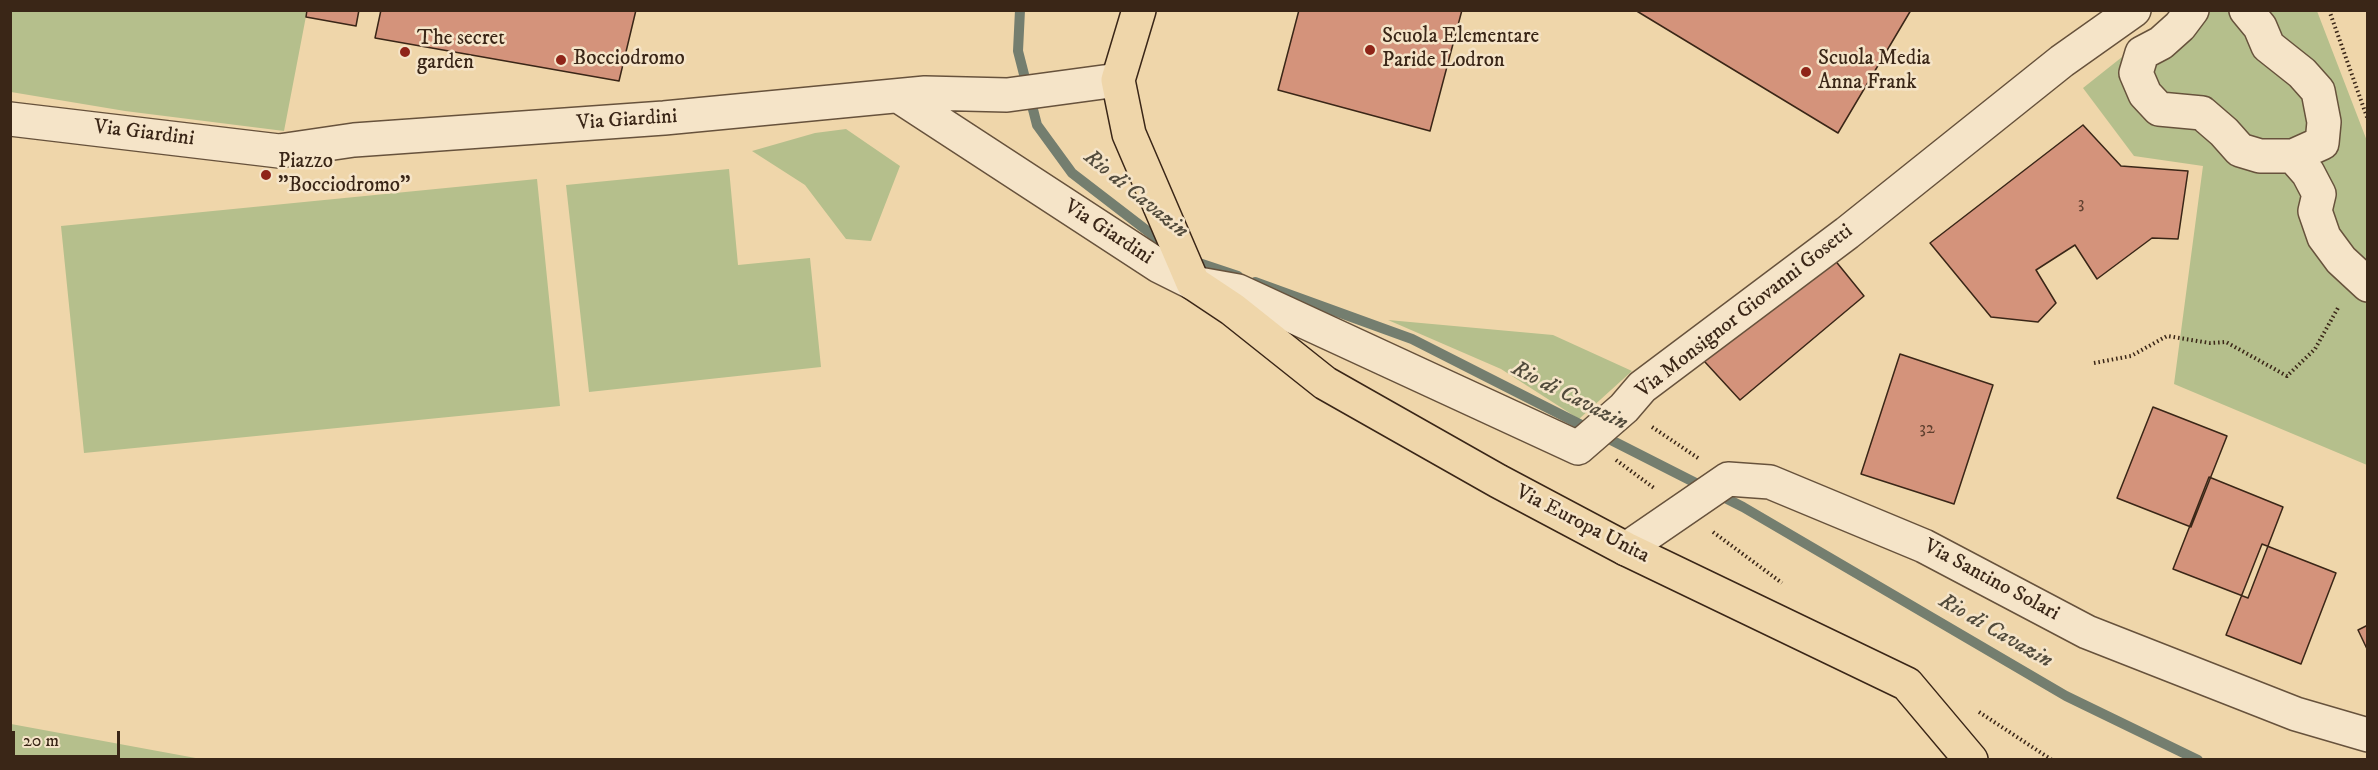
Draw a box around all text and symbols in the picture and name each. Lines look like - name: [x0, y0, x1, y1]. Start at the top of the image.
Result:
- place label: Scuola Elementare Paride Lodron: [1382, 25, 1539, 75]
- place label: The secret garden: [417, 27, 505, 77]
- marker: Scuola Elementare Paride Lodron: [1363, 43, 1377, 57]
- marker: The secret garden: [398, 45, 412, 59]
- place label: Bocciodromo: [573, 47, 685, 73]
- place label: Scuola Media Anna Frank: [1818, 47, 1930, 97]
- marker: Bocciodromo: [554, 53, 568, 67]
- marker: Scuola Media Anna Frank: [1799, 65, 1813, 79]
- street label: Via Giardini: [576, 105, 678, 137]
- street label: Via Giardini: [92, 115, 196, 153]
- water label: Rio di Cavazin: [1077, 145, 1193, 245]
- place label: Piazzo "Bocciodromo": [278, 150, 411, 200]
- marker: Piazzo "Bocciodromo": [259, 168, 273, 182]
- house number: 3: [2078, 193, 2084, 215]
- street label: Via Giardini: [1059, 195, 1157, 271]
- street label: Via Monsignor Giovanni Gosetti: [1632, 220, 1858, 404]
- water label: Rio di Cavazin: [1507, 356, 1631, 438]
- house number: 32: [1919, 418, 1935, 440]
- street label: Via Europa Unita: [1511, 480, 1653, 570]
- street label: Via Santino Solari: [1919, 535, 2063, 627]
- water label: Rio di Cavazin: [1934, 589, 2056, 675]
- scale bar: [15, 719, 123, 757]
- text: 20 m: [23, 730, 59, 752]

